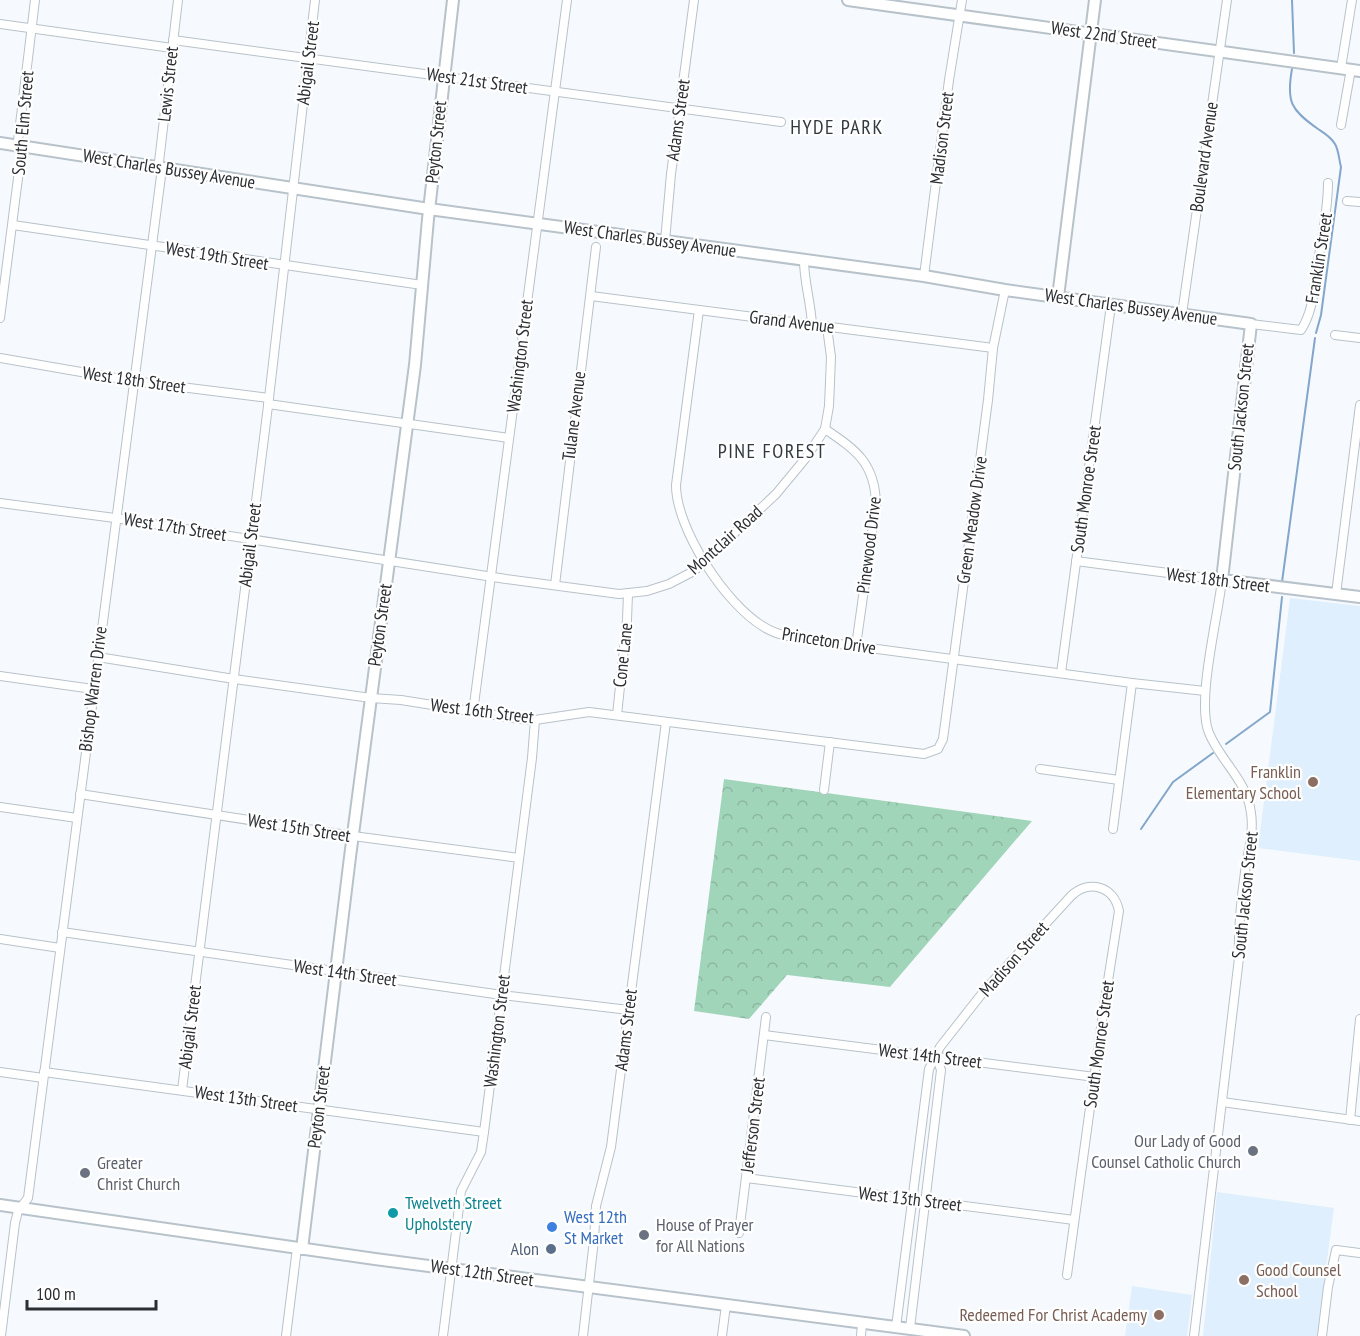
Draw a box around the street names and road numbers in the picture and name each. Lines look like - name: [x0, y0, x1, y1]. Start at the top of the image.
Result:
- street label: West 22nd Street: [1050, 16, 1159, 53]
- street label: Abigail Street: [291, 20, 324, 106]
- street label: Lewis Street: [152, 45, 183, 123]
- street label: West 21st Street: [425, 62, 529, 99]
- street label: South Elm Street: [6, 70, 39, 176]
- street label: Adams Street: [660, 77, 695, 162]
- street label: Madison Street: [924, 90, 959, 186]
- street label: Peyton Street: [420, 99, 451, 184]
- street label: Boulevard Avenue: [1184, 100, 1223, 214]
- street label: West Charles Bussey Avenue: [81, 144, 257, 193]
- street label: Franklin Street: [1300, 211, 1337, 305]
- street label: West Charles Bussey Avenue: [562, 215, 738, 262]
- street label: West 19th Street: [164, 236, 270, 275]
- street label: West Charles Bussey Avenue: [1043, 283, 1219, 330]
- street label: Washington Street: [501, 298, 538, 414]
- street label: Grand Avenue: [748, 305, 836, 338]
- street label: South Jackson Street: [1222, 342, 1259, 472]
- street label: West 18th Street: [81, 361, 187, 398]
- street label: Tulane Avenue: [557, 370, 590, 462]
- street label: South Monroe Street: [1065, 424, 1106, 554]
- street label: Green Meadow Drive: [951, 455, 992, 585]
- street label: Pinewood Drive: [851, 495, 886, 595]
- street label: Montclair Road: [682, 500, 767, 579]
- street label: Abigail Street: [233, 502, 266, 588]
- street label: West 17th Street: [122, 507, 228, 546]
- street label: West 18th Street: [1165, 562, 1271, 597]
- street label: Peyton Street: [362, 582, 397, 668]
- street label: Cone Lane: [608, 622, 637, 688]
- street label: Princeton Drive: [780, 622, 878, 659]
- street label: Bishop Warren Drive: [73, 625, 112, 753]
- street label: West 16th Street: [429, 693, 535, 728]
- street label: West 15th Street: [246, 808, 352, 847]
- street label: South Jackson Street: [1226, 830, 1263, 960]
- street label: Madison Street: [974, 916, 1053, 1001]
- street label: West 14th Street: [292, 954, 398, 991]
- street label: Washington Street: [478, 973, 515, 1089]
- street label: South Monroe Street: [1078, 979, 1119, 1109]
- street label: Abigail Street: [173, 984, 206, 1070]
- street label: Adams Street: [609, 988, 642, 1072]
- street label: West 14th Street: [877, 1038, 983, 1073]
- street label: Peyton Street: [302, 1064, 335, 1150]
- street label: Jefferson Street: [735, 1076, 770, 1175]
- street label: West 13th Street: [193, 1080, 299, 1117]
- street label: West 13th Street: [857, 1181, 963, 1216]
- street label: West 12th Street: [429, 1254, 535, 1291]

